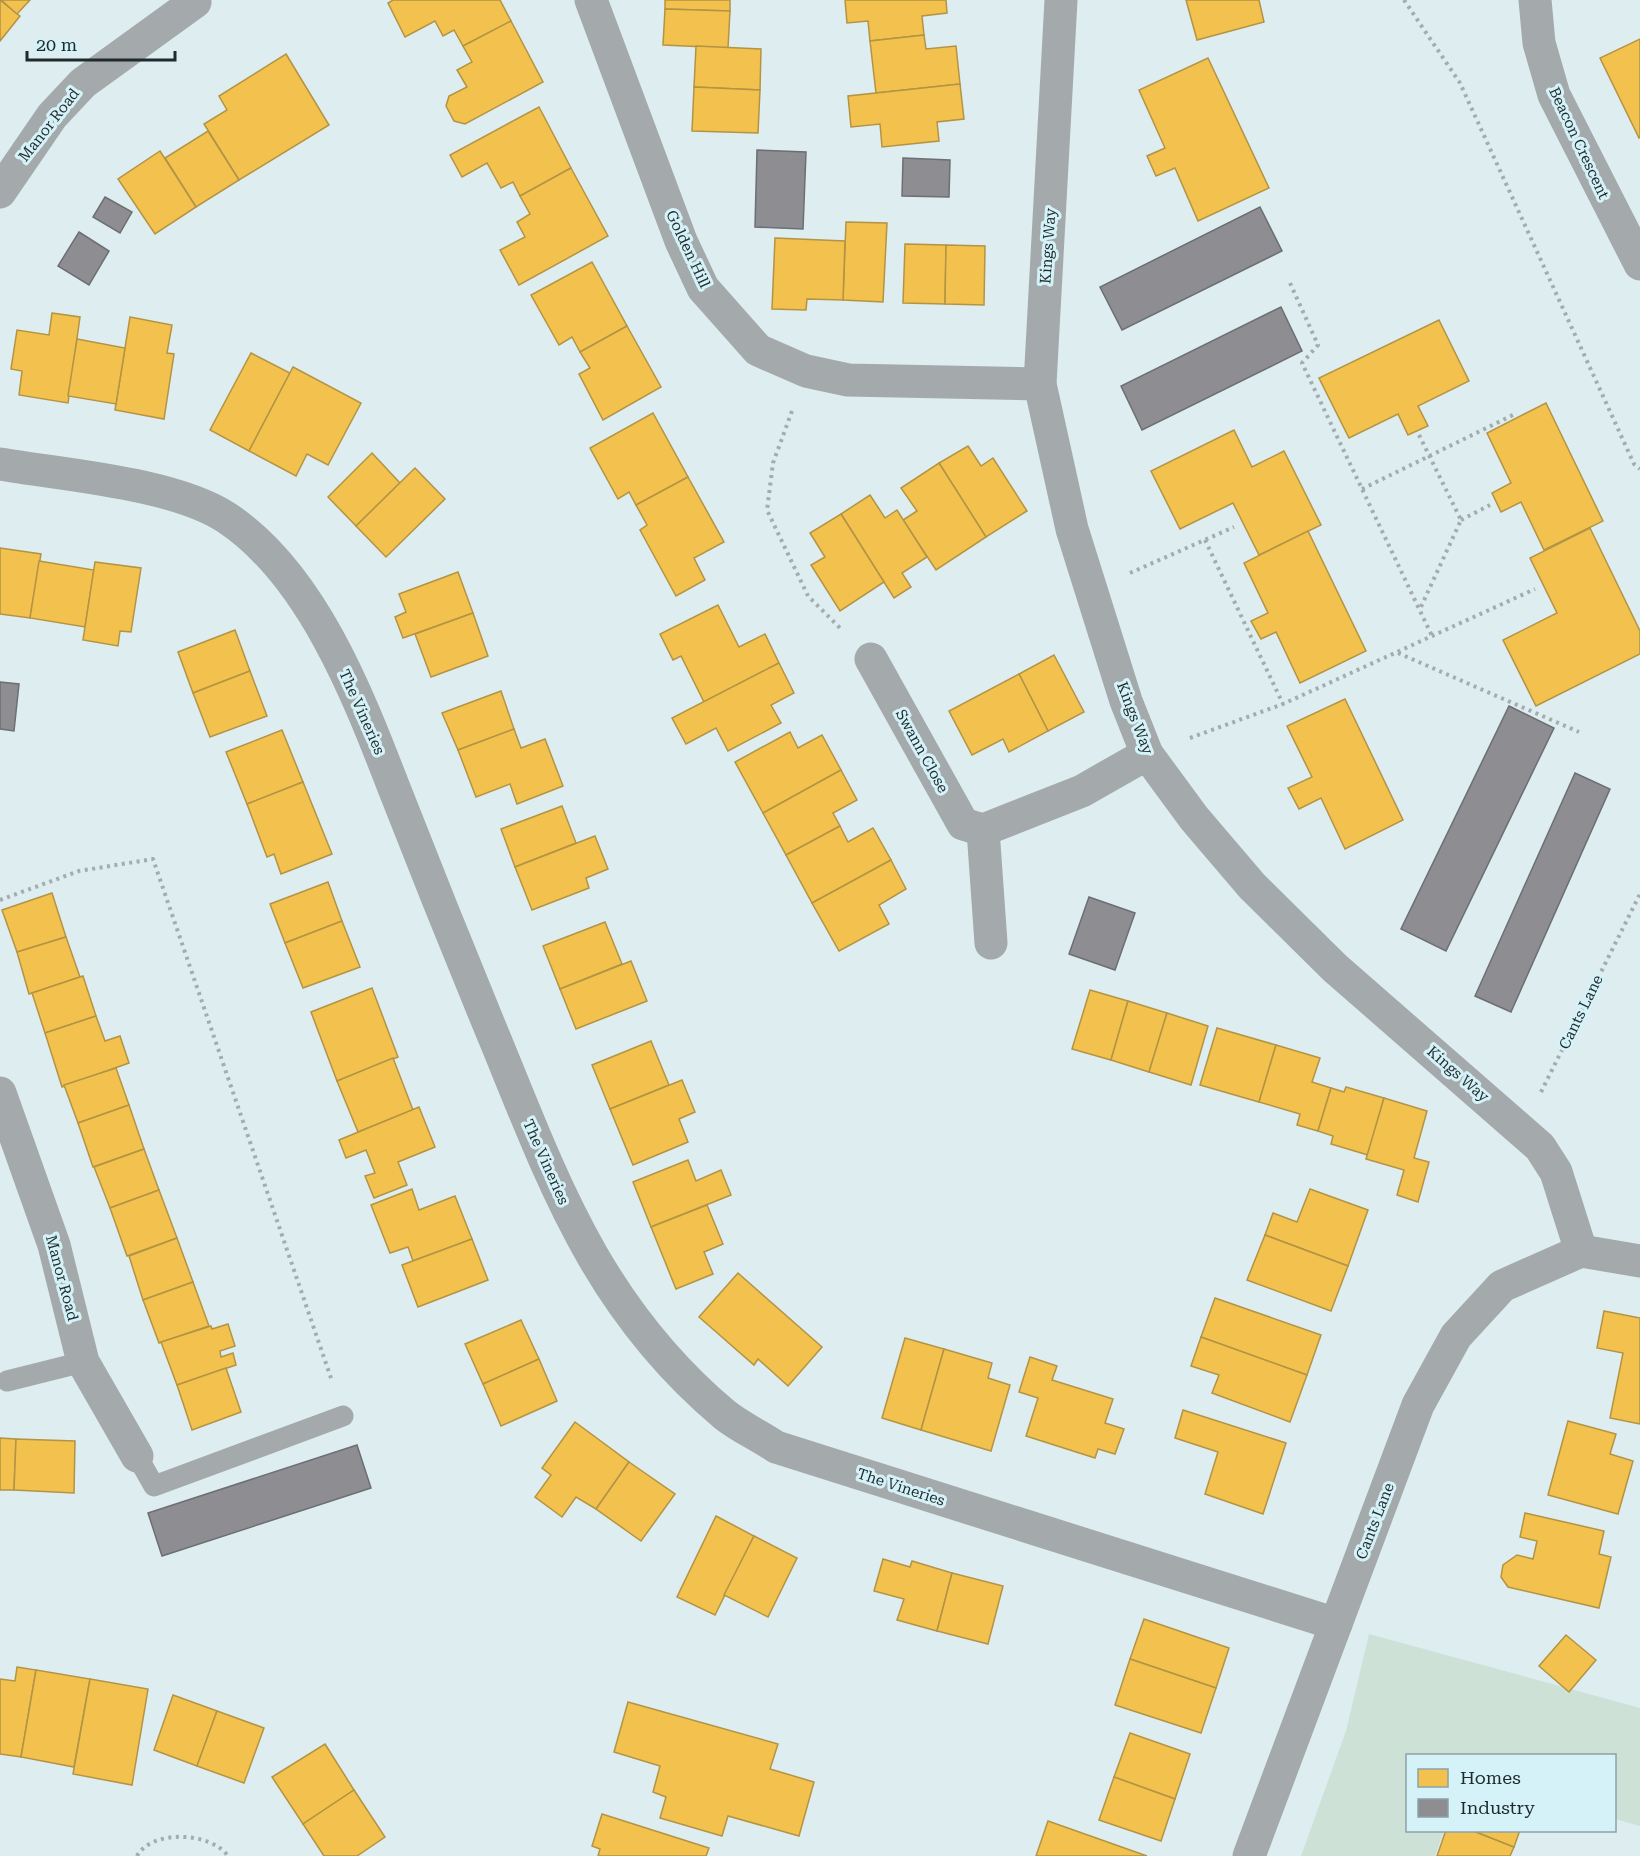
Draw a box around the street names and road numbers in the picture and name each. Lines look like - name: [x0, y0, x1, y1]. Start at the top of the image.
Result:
- street label: Manor Road: [15, 84, 83, 165]
- street label: Beacon Crescent: [1545, 84, 1613, 202]
- street label: Golden Hill: [662, 207, 714, 291]
- street label: Kings Way: [1036, 207, 1060, 285]
- street label: The Vineries: [335, 667, 389, 757]
- street label: Kings Way: [1113, 679, 1157, 757]
- street label: Swann Close: [892, 706, 952, 796]
- street label: Cants Lane: [1555, 972, 1607, 1052]
- street label: Kings Way: [1423, 1042, 1493, 1106]
- street label: The Vineries: [519, 1117, 573, 1207]
- street label: Manor Road: [42, 1233, 82, 1323]
- street label: The Vineries: [855, 1464, 947, 1510]
- street label: Cants Lane: [1352, 1480, 1398, 1562]

